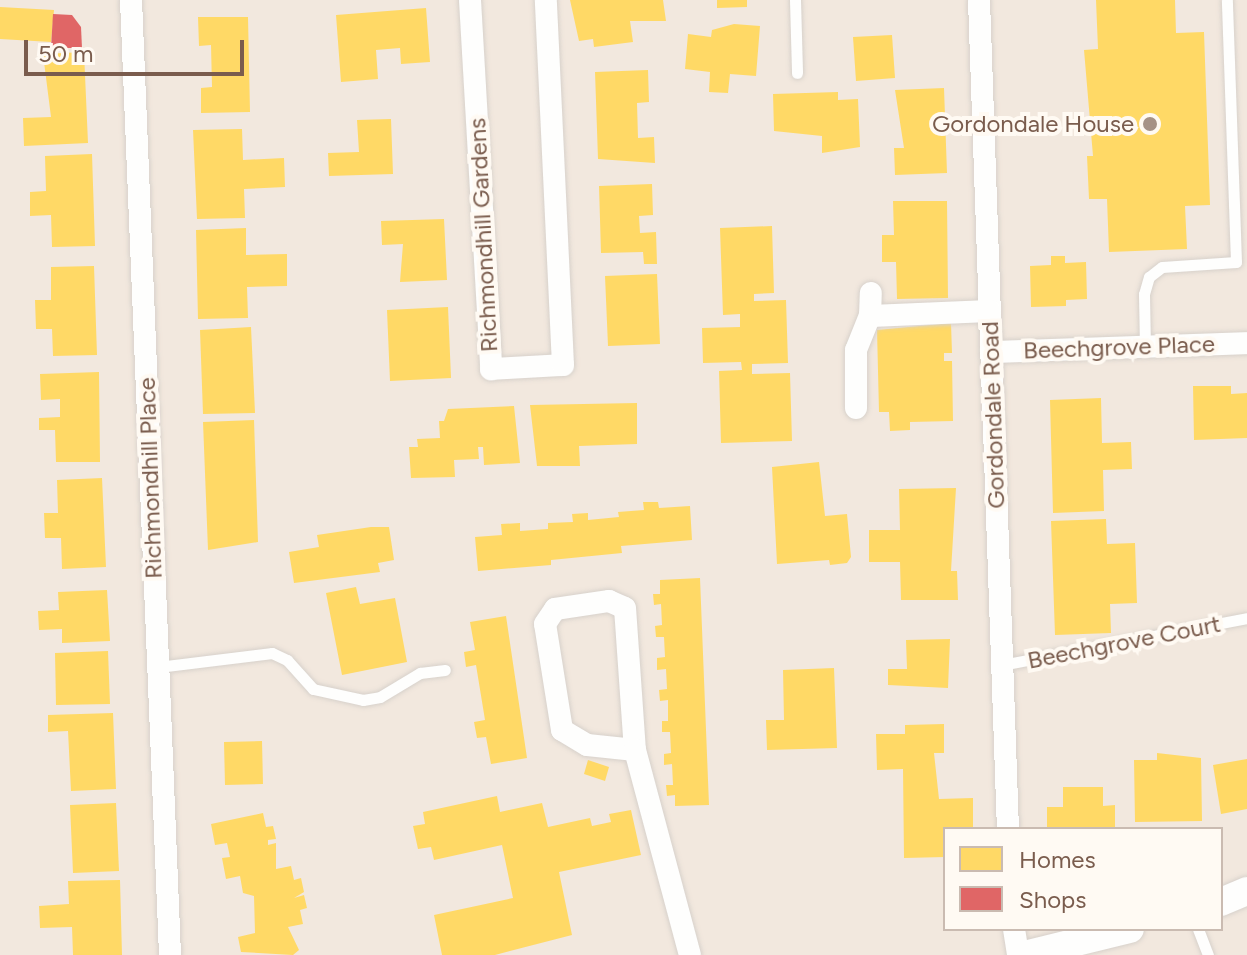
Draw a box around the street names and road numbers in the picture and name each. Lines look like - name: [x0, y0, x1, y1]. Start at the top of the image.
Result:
- street label: Richmondhill Gardens: [462, 117, 504, 353]
- street label: Gordondale Road: [975, 321, 1011, 509]
- street label: Beechgrove Place: [1023, 329, 1215, 365]
- street label: Richmondhill Place: [132, 377, 168, 579]
- street label: Beechgrove Court: [1025, 609, 1223, 675]

